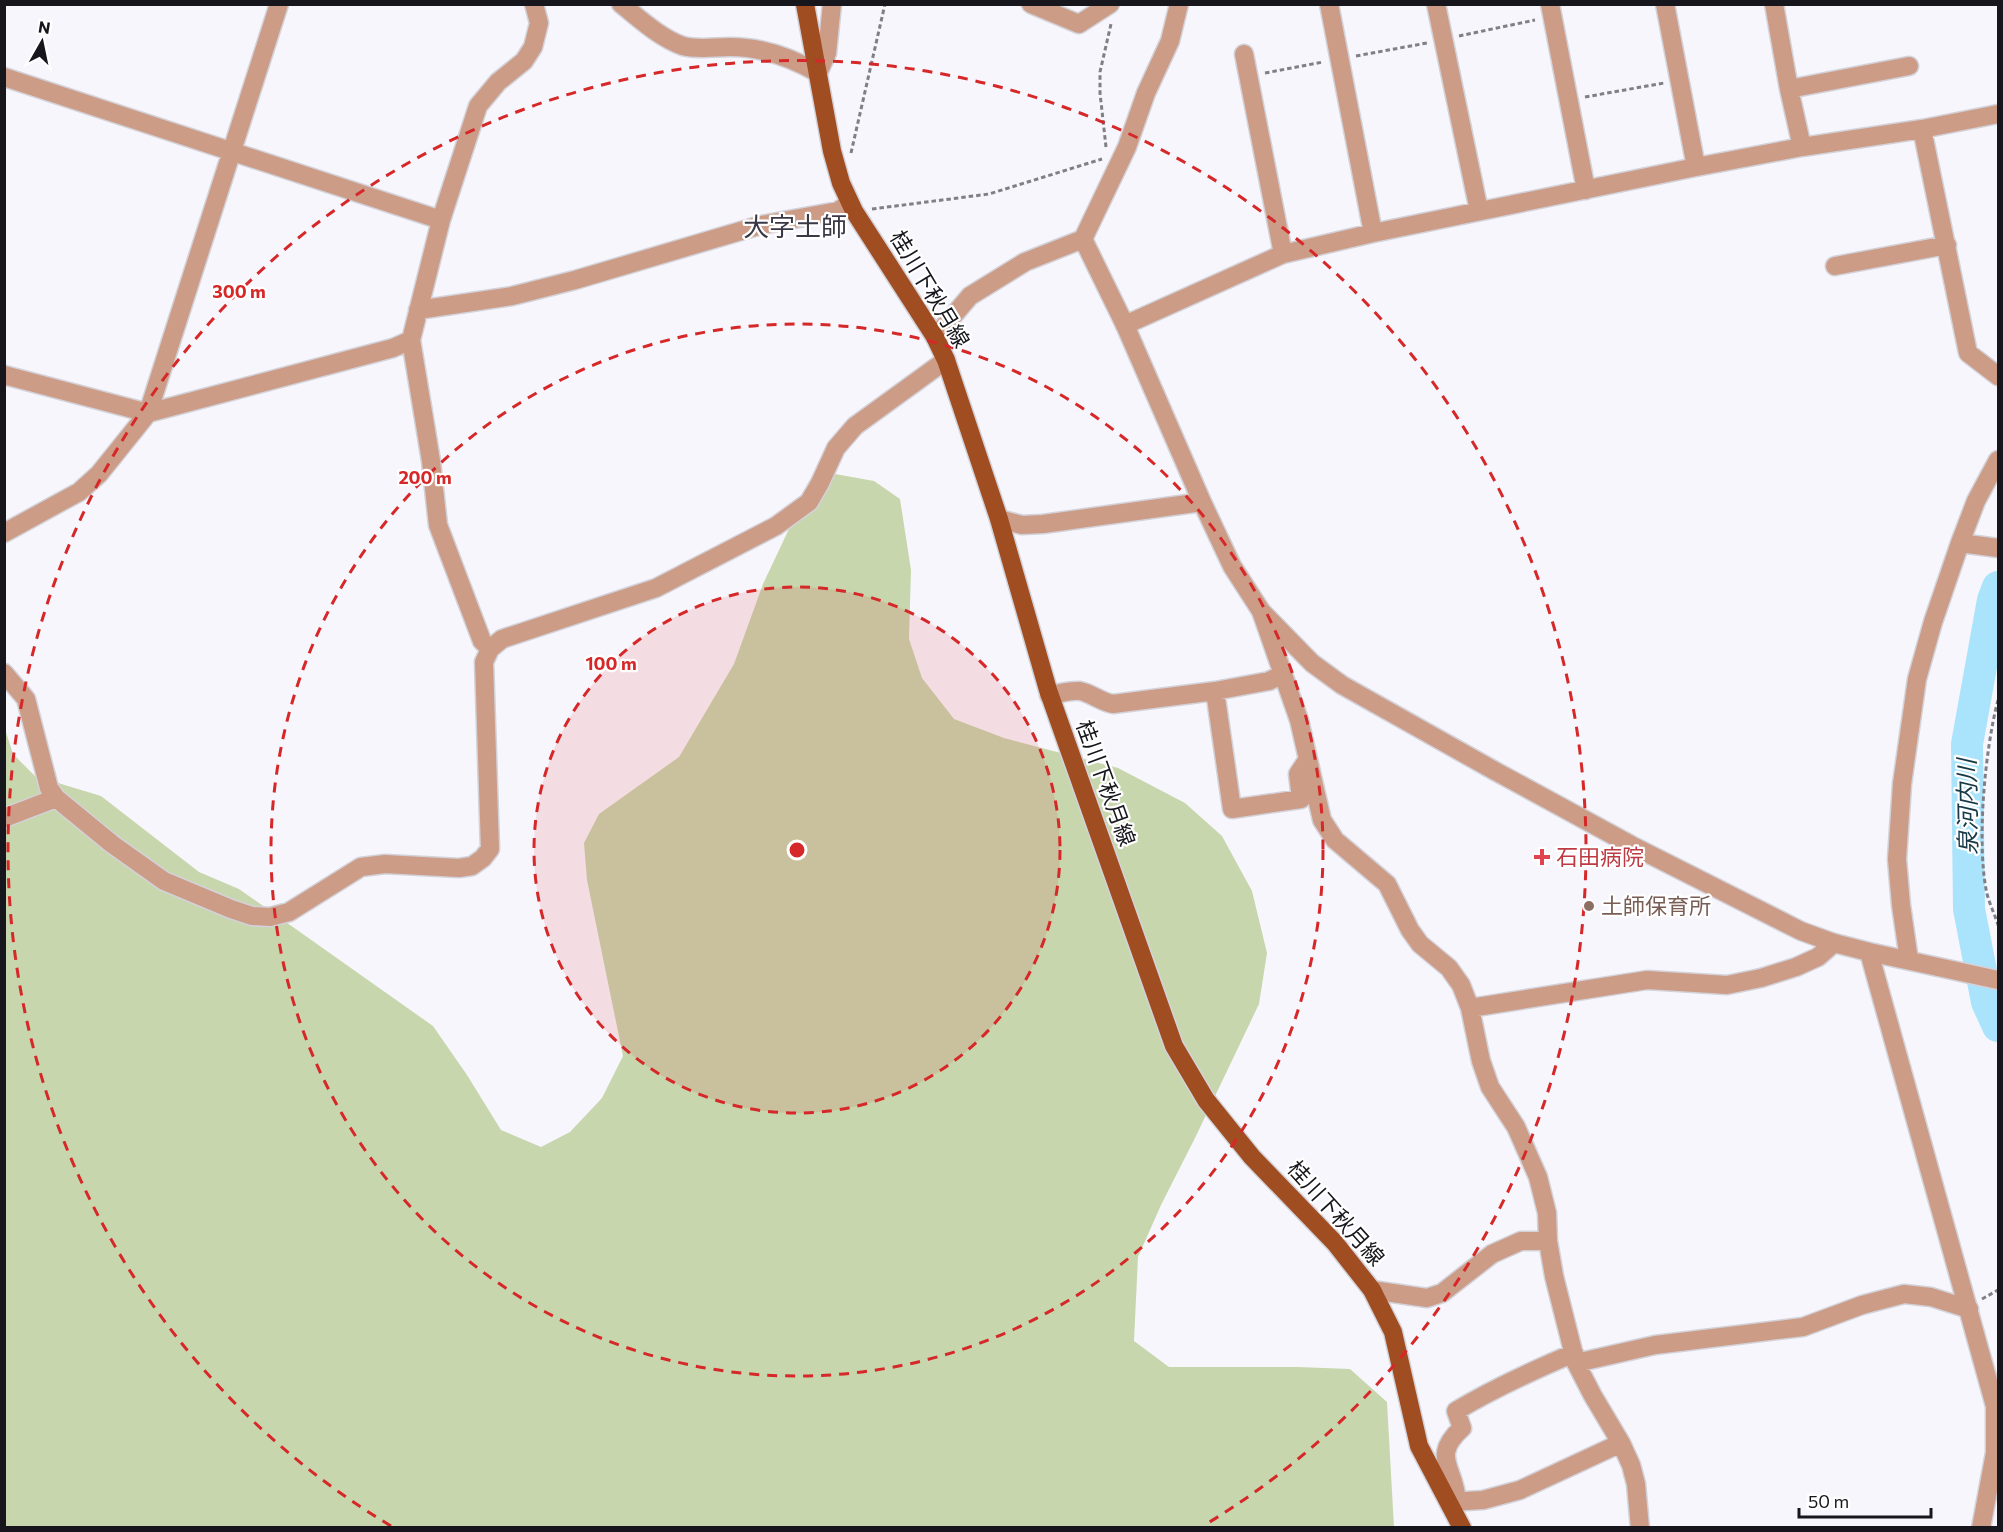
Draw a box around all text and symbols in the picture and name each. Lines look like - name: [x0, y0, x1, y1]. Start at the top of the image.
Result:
- north arrow: [12, 12, 72, 72]
- text: N: [37, 16, 52, 37]
- district label: 大字土師: [743, 210, 847, 241]
- street label: 桂川下秋月線: [885, 225, 976, 352]
- text: 300 m: [212, 280, 266, 302]
- text: 200 m: [398, 466, 452, 488]
- text: 100 m: [585, 652, 637, 674]
- street label: 桂川下秋月線: [1071, 716, 1142, 849]
- water label: 泉河内川: [1951, 756, 1982, 855]
- centre of rings: [787, 840, 807, 860]
- place label: 石田病院: [1556, 843, 1644, 870]
- marker: 石田病院: [1533, 848, 1551, 866]
- place label: 土師保育所: [1601, 892, 1711, 919]
- marker: 土師保育所: [1582, 899, 1596, 913]
- street label: 桂川下秋月線: [1282, 1155, 1391, 1271]
- scale bar: [1799, 1481, 1931, 1519]
- text: 50 m: [1808, 1490, 1849, 1512]

